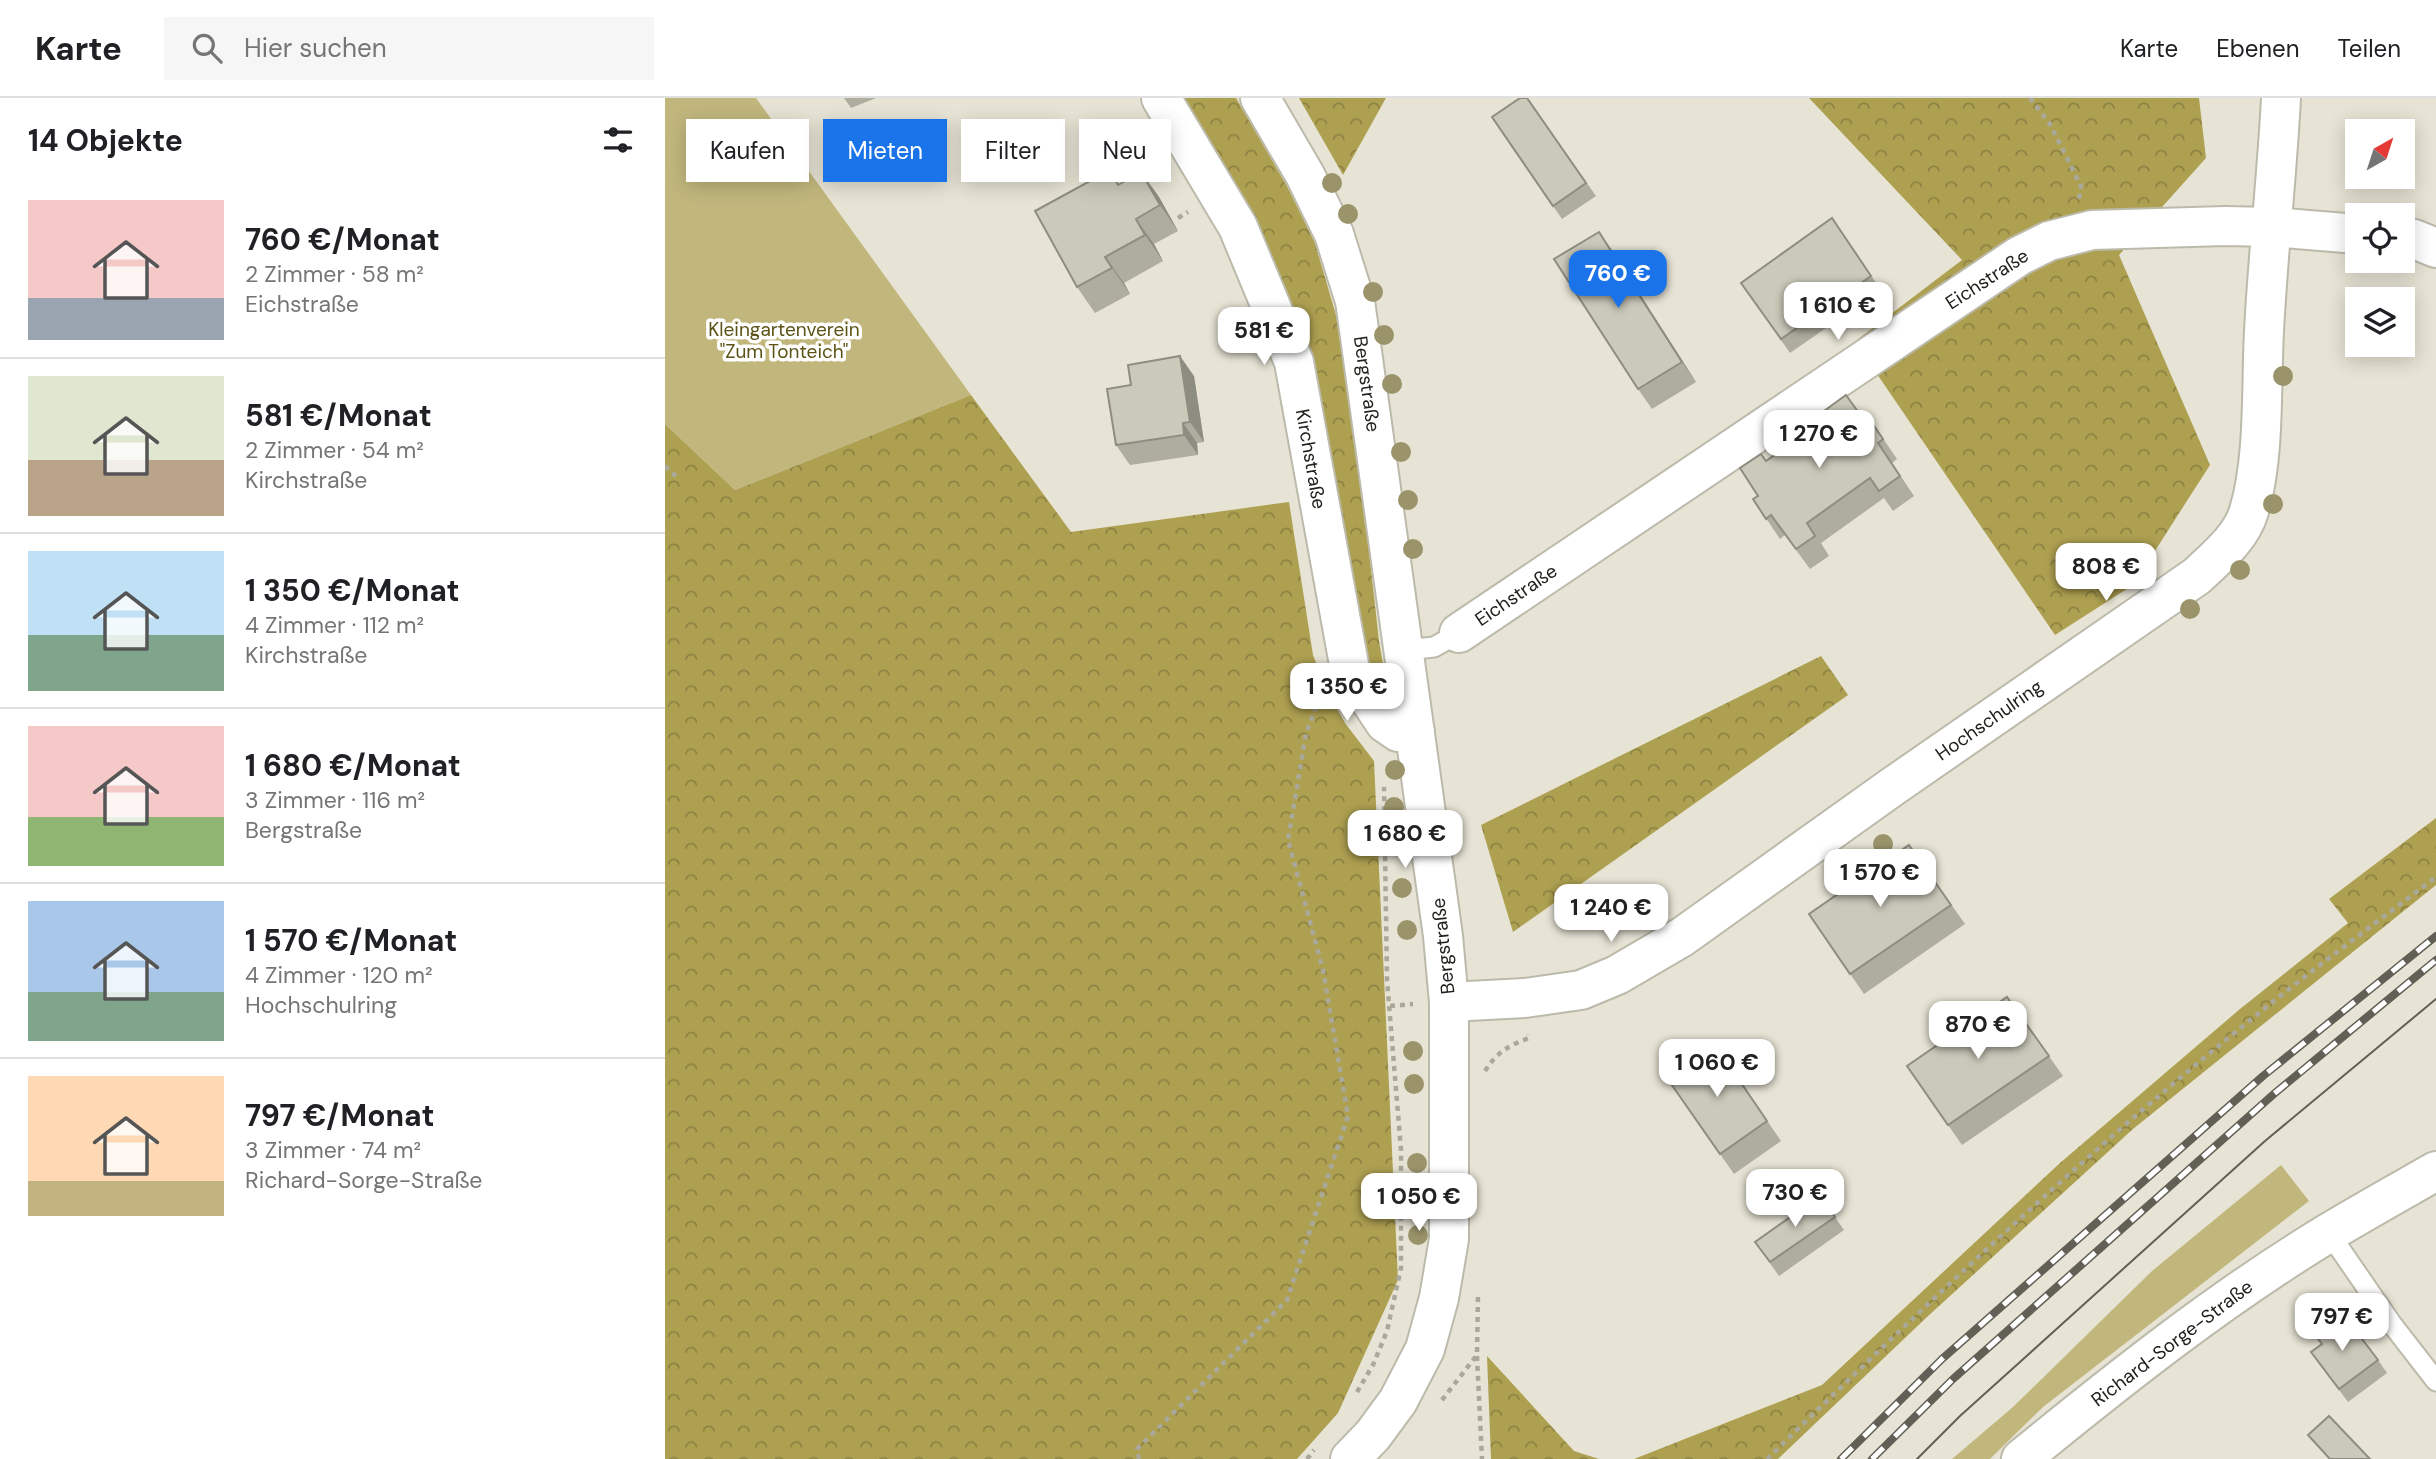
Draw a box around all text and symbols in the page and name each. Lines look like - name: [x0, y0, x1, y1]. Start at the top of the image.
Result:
- search box: [164, 17, 654, 80]
- text: Karte: [35, 27, 122, 70]
- icon: search: [188, 29, 226, 67]
- text: Hier suchen: [244, 31, 387, 65]
- text: Karte: [2120, 33, 2178, 64]
- text: Ebenen: [2216, 33, 2300, 64]
- text: Teilen: [2338, 33, 2401, 64]
- chip: Kaufen: [686, 119, 809, 182]
- chip: Mieten: [823, 119, 947, 182]
- chip: Filter: [961, 119, 1065, 182]
- chip: Neu: [1079, 119, 1171, 182]
- north arrow: [2345, 119, 2415, 189]
- map controls: [2345, 119, 2415, 357]
- text: 14 Objekte: [28, 121, 183, 160]
- icon: filters: [599, 121, 637, 159]
- button: locate: [2345, 203, 2415, 273]
- text: 760 €/Monat: [245, 220, 440, 259]
- icon: home: [84, 228, 168, 312]
- street label: Eichstraße: [1941, 243, 2033, 315]
- pin: 760 €: [1569, 250, 1667, 310]
- text: 760 €: [1585, 258, 1651, 288]
- text: 2 Zimmer · 58 m²: [245, 259, 424, 289]
- pin: 1 610 €: [1773, 282, 1903, 342]
- button: layers: [2345, 287, 2415, 357]
- text: Eichstraße: [245, 289, 359, 319]
- text: 1 610 €: [1800, 290, 1876, 320]
- pin: 581 €: [1215, 308, 1313, 367]
- text: 581 €: [1234, 315, 1294, 345]
- park label: Kleingartenverein "Zum Tonteich": [708, 317, 860, 364]
- street label: Bergstraße: [1348, 334, 1386, 434]
- text: 581 €/Monat: [245, 396, 432, 435]
- icon: home: [84, 404, 168, 488]
- street label: Kirchstraße: [1290, 407, 1332, 511]
- pin: 1 270 €: [1754, 410, 1884, 470]
- text: 1 270 €: [1780, 418, 1858, 448]
- text: 2 Zimmer · 54 m²: [245, 435, 424, 465]
- text: Kirchstraße: [245, 465, 367, 495]
- pin: 808 €: [2057, 544, 2155, 603]
- text: 808 €: [2072, 551, 2140, 581]
- street label: Eichstraße: [1470, 558, 1562, 632]
- text: 1 350 €/Monat: [245, 571, 460, 610]
- icon: home: [84, 579, 168, 663]
- text: 4 Zimmer · 112 m²: [245, 610, 424, 640]
- text: Kirchstraße: [245, 640, 367, 670]
- pin: 1 350 €: [1282, 664, 1412, 723]
- text: 1 350 €: [1306, 671, 1388, 701]
- street label: Hochschulring: [1930, 674, 2048, 766]
- text: 1 680 €/Monat: [245, 746, 461, 785]
- icon: home: [84, 754, 168, 838]
- text: 3 Zimmer · 116 m²: [245, 785, 425, 815]
- pin: 1 680 €: [1340, 810, 1470, 870]
- text: Bergstraße: [245, 815, 362, 845]
- text: 1 680 €: [1364, 818, 1446, 848]
- pin: 1 570 €: [1815, 850, 1945, 909]
- text: 1 570 €: [1840, 857, 1920, 887]
- pin: 1 240 €: [1546, 884, 1676, 944]
- text: 1 240 €: [1570, 892, 1652, 922]
- street label: Bergstraße: [1426, 897, 1460, 995]
- text: 1 570 €/Monat: [245, 921, 457, 960]
- icon: home: [84, 929, 168, 1013]
- text: 4 Zimmer · 120 m²: [245, 960, 433, 990]
- text: Hochschulring: [245, 990, 397, 1020]
- pin: 870 €: [1929, 1002, 2027, 1061]
- text: 870 €: [1945, 1009, 2011, 1039]
- pin: 1 060 €: [1652, 1040, 1782, 1099]
- text: 1 060 €: [1675, 1047, 1759, 1077]
- text: 797 €/Monat: [245, 1096, 434, 1135]
- icon: home: [84, 1104, 168, 1188]
- text: 3 Zimmer · 74 m²: [245, 1135, 421, 1165]
- text: Richard-Sorge-Straße: [245, 1165, 482, 1195]
- pin: 730 €: [1746, 1170, 1844, 1229]
- pin: 1 050 €: [1354, 1174, 1484, 1233]
- text: 730 €: [1762, 1177, 1828, 1207]
- text: 1 050 €: [1377, 1181, 1461, 1211]
- street label: Richard-Sorge-Straße: [2086, 1274, 2258, 1412]
- pin: 797 €: [2293, 1294, 2391, 1353]
- text: 797 €: [2311, 1301, 2373, 1331]

